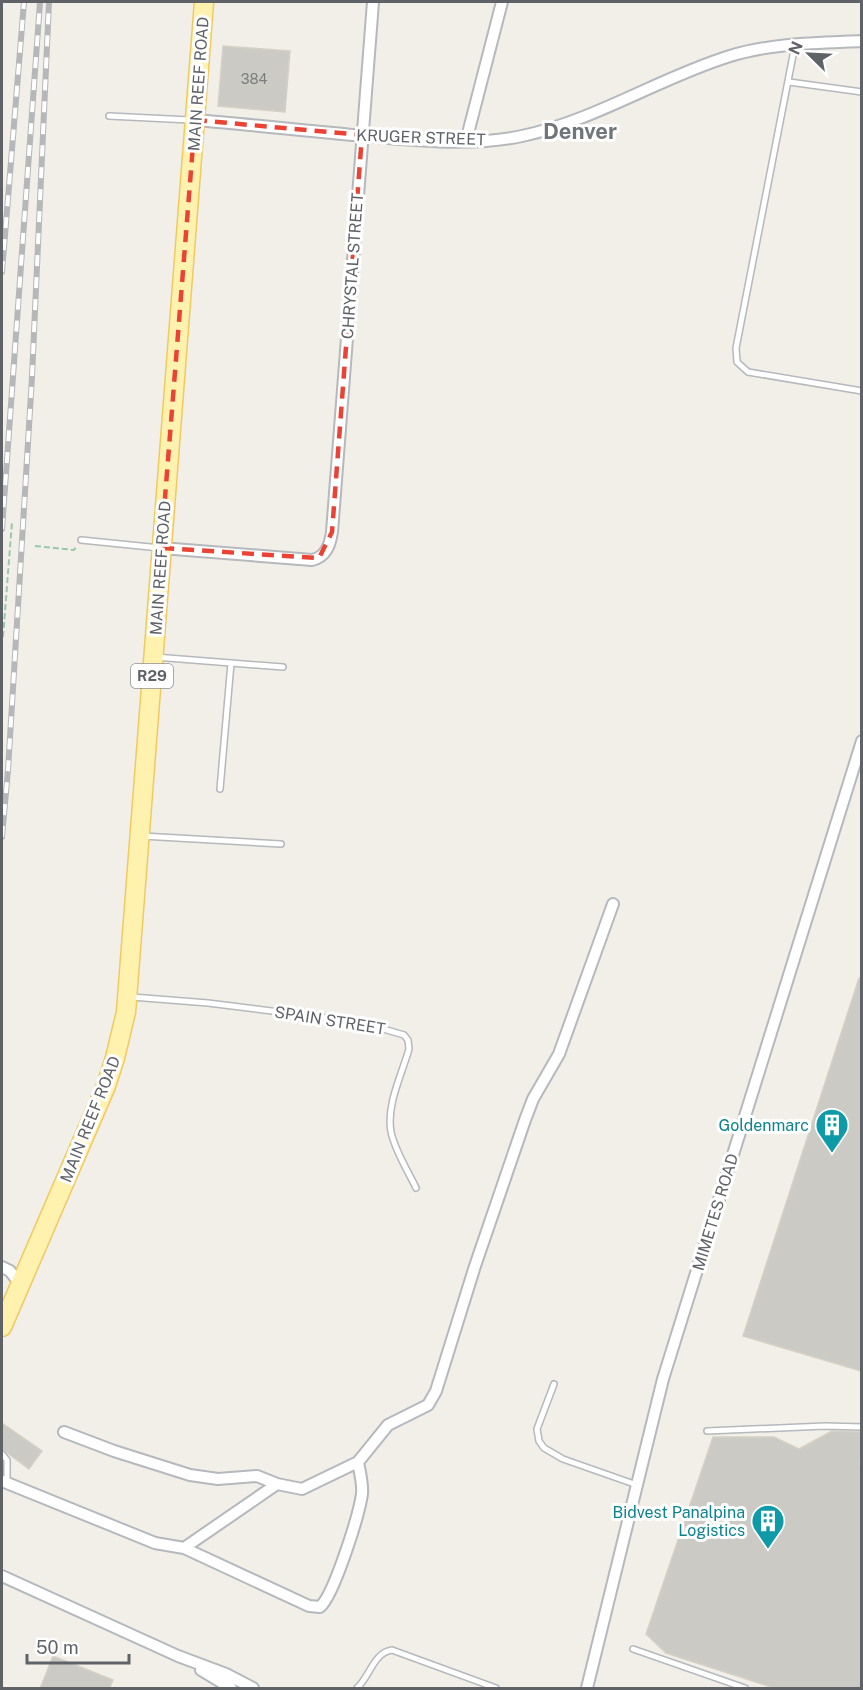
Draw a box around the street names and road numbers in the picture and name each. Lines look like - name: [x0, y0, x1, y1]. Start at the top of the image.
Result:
- street label: MAIN REEF ROAD: [184, 16, 213, 152]
- street label: KRUGER STREET: [356, 126, 487, 149]
- street label: CHRYSTAL STREET: [338, 192, 367, 340]
- street label: MAIN REEF ROAD: [146, 500, 175, 636]
- road number: R29: [131, 664, 173, 688]
- street label: SPAIN STREET: [273, 1002, 387, 1039]
- street label: MAIN REEF ROAD: [56, 1053, 124, 1185]
- street label: MIMETES ROAD: [689, 1151, 742, 1273]

